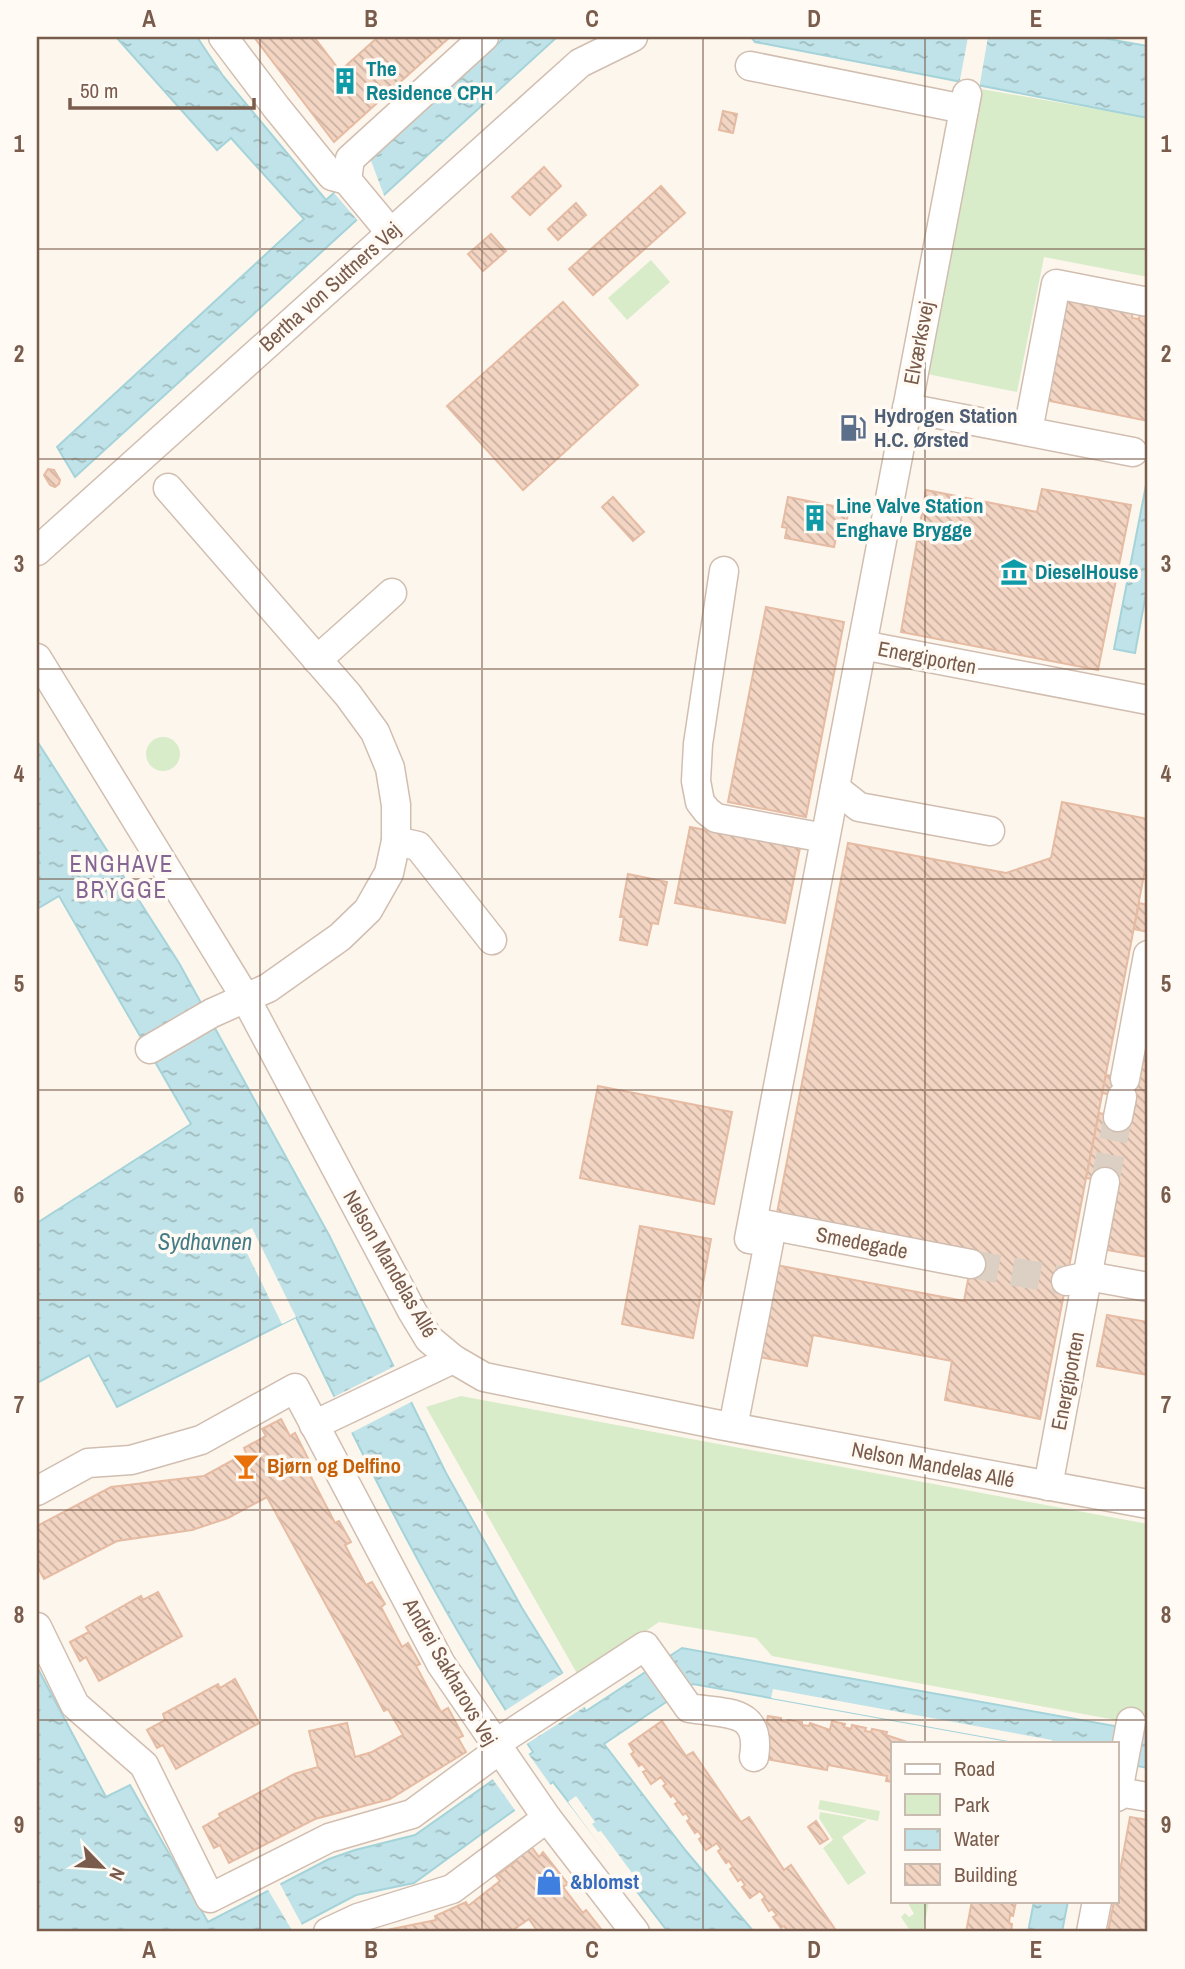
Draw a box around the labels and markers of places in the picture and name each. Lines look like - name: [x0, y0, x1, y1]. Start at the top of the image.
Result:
- place label: The Residence CPH: [366, 54, 493, 107]
- building icon: The Residence CPH: [330, 66, 360, 96]
- place label: Hydrogen Station H.C. Ørsted: [874, 401, 1018, 454]
- fuel station icon: Hydrogen Station H.C. Ørsted: [838, 413, 868, 443]
- place label: Line Valve Station Enghave Brygge: [836, 491, 983, 544]
- building icon: Line Valve Station Enghave Brygge: [800, 503, 830, 533]
- museum icon: DieselHouse: [999, 557, 1029, 587]
- place label: DieselHouse: [1035, 557, 1138, 586]
- bar icon: Bjørn og Delfino: [231, 1451, 261, 1481]
- place label: Bjørn og Delfino: [267, 1451, 401, 1480]
- shop icon: &blomst: [534, 1867, 564, 1897]
- place label: &blomst: [570, 1867, 639, 1896]

